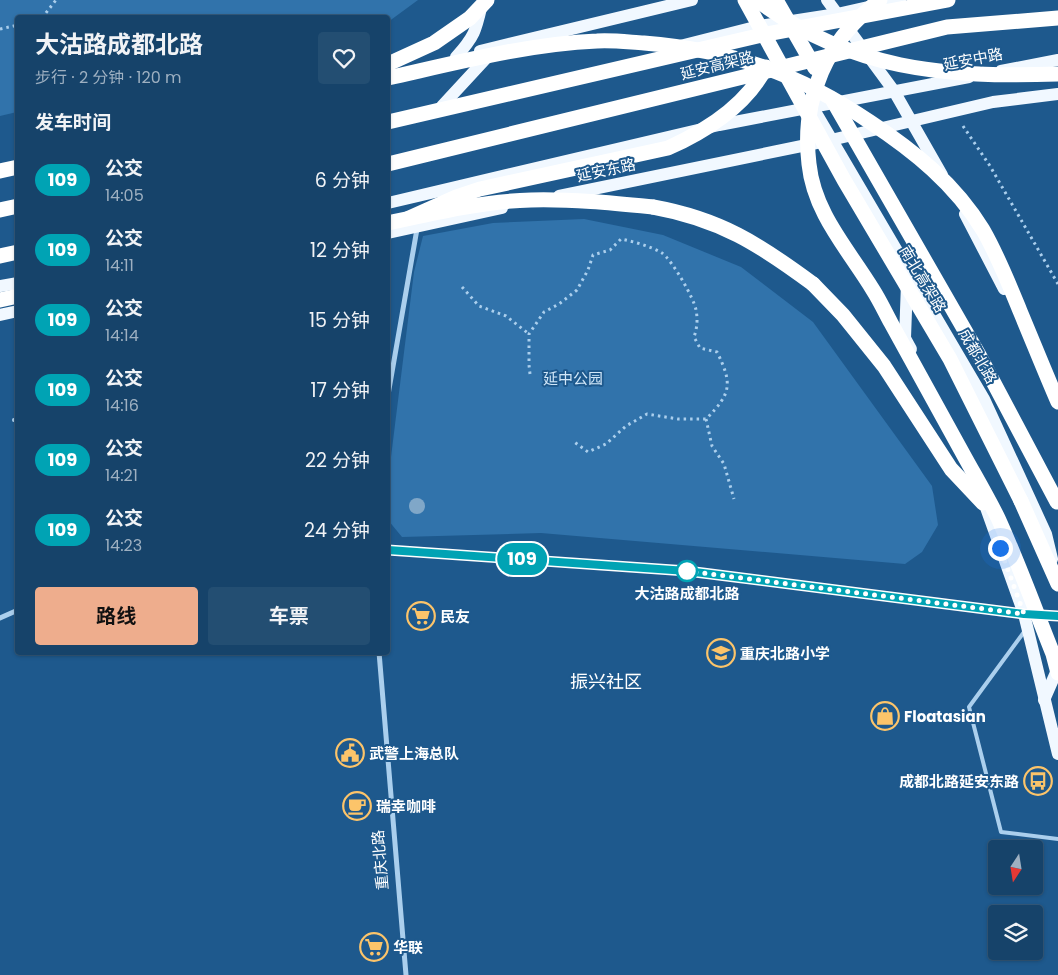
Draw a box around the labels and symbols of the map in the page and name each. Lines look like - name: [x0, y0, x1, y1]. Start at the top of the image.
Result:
- street label: 延安中路: [942, 43, 1004, 75]
- street label: 延安高架路: [678, 46, 756, 84]
- street label: 延安东路: [574, 153, 638, 187]
- street label: 南北高架路: [895, 241, 951, 317]
- street label: 成都北路: [954, 325, 1002, 387]
- park label: 延中公园: [543, 368, 603, 389]
- your location: [988, 536, 1013, 561]
- line badge: 109: [493, 543, 551, 575]
- marker: 大沽路成都北路: [676, 560, 698, 582]
- place label: 大沽路成都北路: [634, 583, 740, 604]
- supermarket icon: 民友: [406, 601, 436, 631]
- place label: 民友: [440, 606, 470, 627]
- school or university icon: 重庆北路小学: [706, 638, 736, 668]
- place label: 重庆北路小学: [740, 643, 830, 664]
- district label: 振兴社区: [570, 669, 642, 694]
- shop icon: Floatasian: [870, 701, 900, 731]
- place label: Floatasian: [904, 706, 986, 727]
- public building icon: 武警上海总队: [335, 738, 365, 768]
- place label: 武警上海总队: [369, 743, 459, 764]
- bus stop icon: 成都北路延安东路: [1023, 766, 1053, 796]
- place label: 成都北路延安东路: [899, 771, 1019, 792]
- cafe icon: 瑞幸咖啡: [342, 791, 372, 821]
- place label: 瑞幸咖啡: [376, 796, 436, 817]
- street label: 重庆北路: [367, 829, 393, 891]
- north arrow: [988, 840, 1042, 895]
- supermarket icon: 华联: [359, 932, 389, 962]
- place label: 华联: [393, 937, 423, 958]

